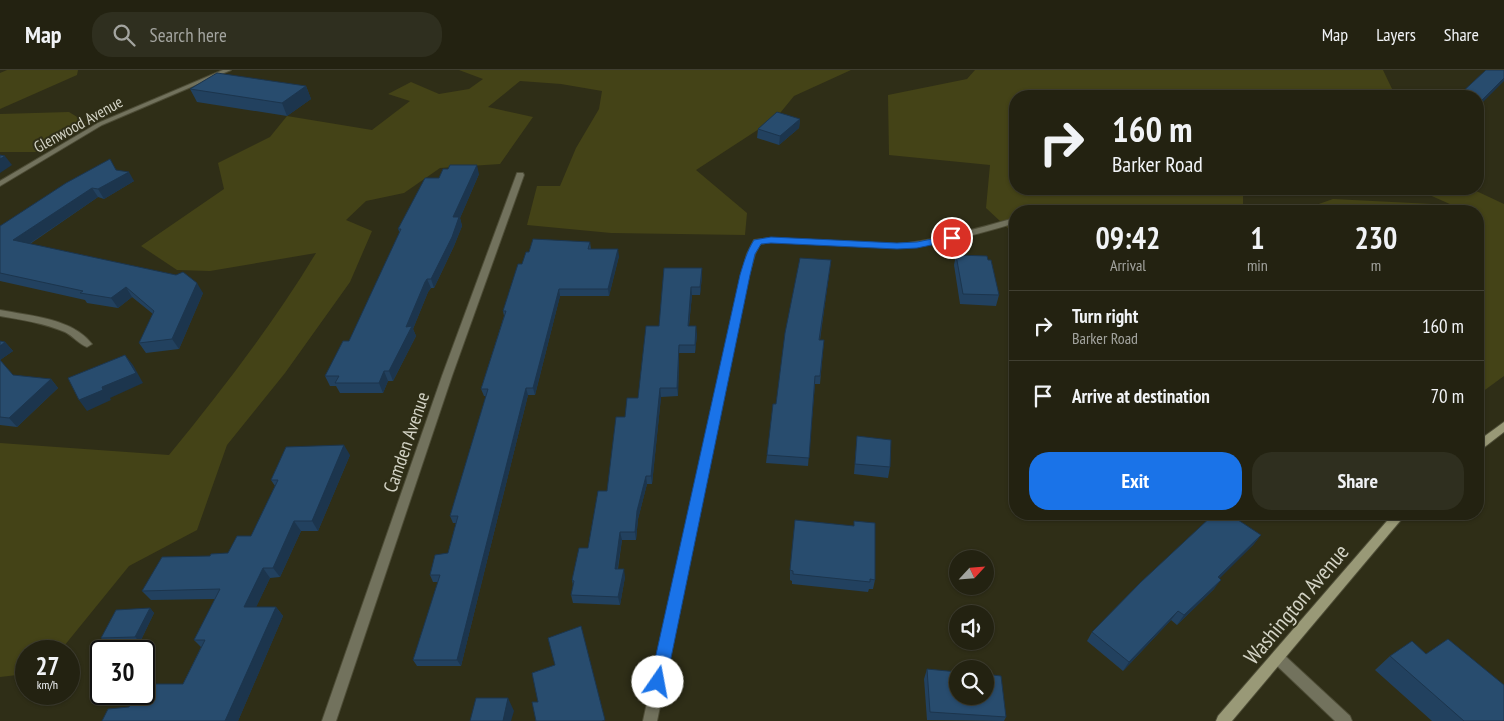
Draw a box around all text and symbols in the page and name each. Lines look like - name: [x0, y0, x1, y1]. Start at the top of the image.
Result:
- search box: [92, 12, 442, 57]
- text: Map: [25, 19, 62, 50]
- icon: search: [110, 21, 138, 49]
- text: Search here: [150, 23, 227, 47]
- text: Map: [1322, 23, 1348, 46]
- text: Layers: [1376, 23, 1416, 46]
- text: Share: [1444, 23, 1479, 46]
- street label: Glenwood Avenue: [30, 91, 126, 157]
- text: 160 m: [1112, 106, 1193, 152]
- icon: right: [1029, 110, 1094, 175]
- text: Barker Road: [1112, 150, 1203, 178]
- pin: [931, 217, 973, 259]
- text: 09:42: [1096, 218, 1160, 257]
- text: 1: [1250, 218, 1265, 257]
- text: 230: [1354, 218, 1397, 257]
- icon: arrive: [938, 224, 966, 252]
- text: Arrival: [1110, 255, 1146, 275]
- text: min: [1247, 255, 1268, 275]
- text: m: [1371, 255, 1381, 275]
- text: Turn right: [1072, 304, 1138, 328]
- icon: right: [1029, 312, 1057, 340]
- text: 160 m: [1422, 314, 1464, 338]
- text: Barker Road: [1072, 328, 1138, 348]
- icon: arrive: [1029, 382, 1057, 410]
- text: Arrive at destination: [1072, 384, 1210, 408]
- text: 70 m: [1431, 384, 1464, 408]
- street label: Camden Avenue: [378, 389, 434, 495]
- button: Exit: [1029, 452, 1242, 510]
- button: Share: [1252, 452, 1464, 510]
- street label: Washington Avenue: [1238, 538, 1354, 670]
- north arrow: [949, 550, 994, 595]
- map controls: [949, 550, 994, 705]
- button: sound: [949, 605, 994, 650]
- speed limit sign: 30: [90, 640, 155, 705]
- text: 27: [36, 650, 59, 682]
- position arrow: [631, 655, 683, 707]
- button: search: [949, 660, 994, 705]
- text: km/h: [37, 677, 58, 692]

